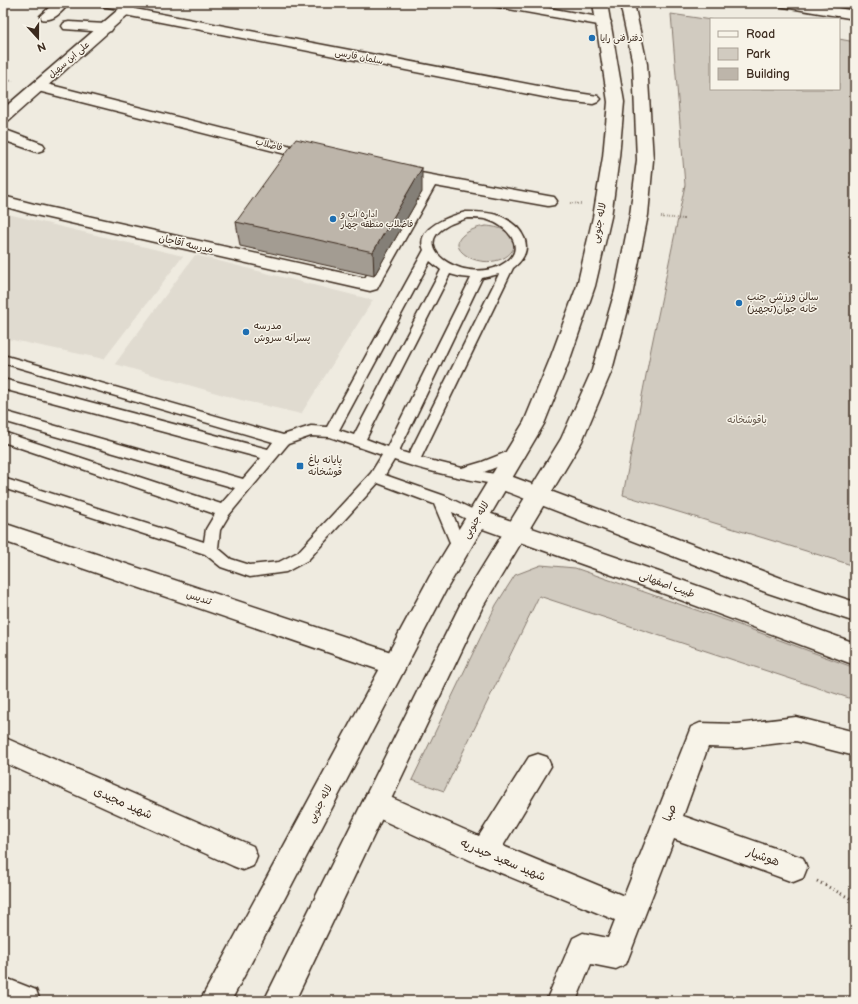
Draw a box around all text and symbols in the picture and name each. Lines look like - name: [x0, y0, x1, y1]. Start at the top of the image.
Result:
- north arrow: [18, 18, 58, 58]
- legend: [710, 18, 840, 90]
- text: Road: [746, 27, 775, 42]
- marker: دفتر فنی رایا: [587, 33, 597, 43]
- place label: دفتر فنی رایا: [600, 33, 643, 44]
- text: N: [35, 39, 48, 54]
- street label: علی ابن سهیل: [46, 39, 92, 81]
- street label: سلمان فارسی: [334, 47, 384, 67]
- text: Park: [746, 47, 770, 62]
- text: Building: [746, 67, 790, 82]
- street label: فاضلاب: [254, 136, 284, 154]
- street label: لاله جنوبی: [589, 202, 610, 245]
- place label: اداره آب و فاضلاب منطقه چهار: [340, 209, 414, 230]
- marker: اداره آب و فاضلاب منطقه چهار: [328, 214, 338, 224]
- street label: مدرسه آقاجان: [157, 232, 215, 256]
- place label: سالن ورزشی جنب خانه جوان(تجهیز): [747, 291, 819, 315]
- marker: سالن ورزشی جنب خانه جوان(تجهیز): [734, 298, 744, 308]
- place label: مدرسه پسرانه سروش: [254, 320, 310, 344]
- marker: مدرسه پسرانه سروش: [241, 327, 251, 337]
- park label: باقوشخانه: [727, 414, 767, 426]
- place label: پایانه باغ قوشخانه: [308, 454, 342, 478]
- marker: پایانه باغ قوشخانه: [295, 461, 305, 471]
- street label: لاله جنوبی: [460, 499, 493, 541]
- street label: طبیب اصفهانی: [637, 569, 696, 602]
- street label: تندیس: [185, 588, 213, 608]
- street label: شهید مجیدی: [91, 783, 155, 823]
- street label: لاله جنوبی: [305, 783, 336, 825]
- street label: صبا: [660, 802, 680, 824]
- street label: شهید سعید حیدریه: [458, 835, 548, 885]
- street label: هوشیار: [743, 844, 782, 870]

